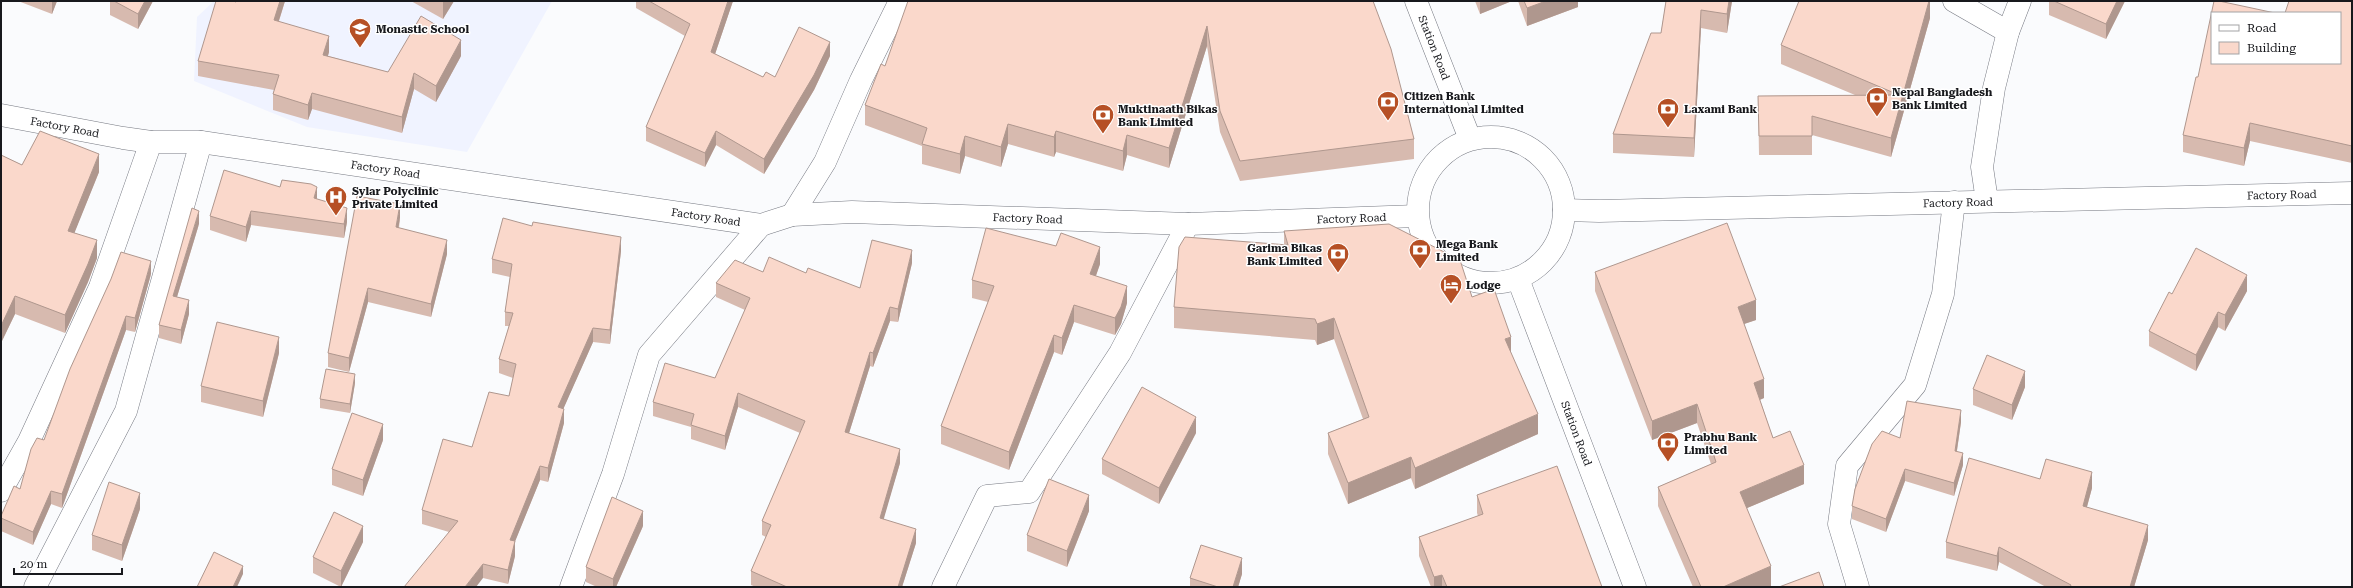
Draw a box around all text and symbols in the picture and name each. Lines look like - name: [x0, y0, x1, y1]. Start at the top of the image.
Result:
- legend: [2211, 12, 2341, 64]
- street label: Station Road: [1415, 14, 1452, 82]
- school or university icon: Monastic School: [347, 16, 373, 49]
- text: Road: [2247, 21, 2277, 35]
- place label: Monastic School: [376, 23, 469, 36]
- text: Building: [2247, 41, 2296, 55]
- bank icon: Nepal Bangladesh Bank Limited: [1864, 85, 1890, 118]
- place label: Nepal Bangladesh Bank Limited: [1892, 86, 1993, 112]
- bank icon: Citizen Bank International Limited: [1375, 89, 1401, 122]
- place label: Citizen Bank International Limited: [1404, 90, 1524, 116]
- bank icon: Laxami Bank: [1655, 96, 1681, 129]
- bank icon: Muktinaath Bikas Bank Limited: [1090, 102, 1116, 135]
- place label: Muktinaath Bikas Bank Limited: [1118, 103, 1218, 129]
- place label: Laxami Bank: [1684, 103, 1757, 116]
- street label: Factory Road: [29, 115, 100, 140]
- street label: Factory Road: [350, 158, 421, 181]
- hospital icon: Sylar Polyclinic Private Limited: [323, 184, 349, 217]
- place label: Sylar Polyclinic Private Limited: [352, 185, 439, 211]
- street label: Factory Road: [2247, 188, 2317, 203]
- street label: Factory Road: [1923, 196, 1993, 210]
- street label: Factory Road: [670, 206, 742, 229]
- street label: Factory Road: [992, 211, 1063, 227]
- street label: Factory Road: [1316, 211, 1387, 227]
- bank icon: Mega Bank Limited: [1407, 237, 1433, 270]
- place label: Mega Bank Limited: [1436, 238, 1498, 264]
- bank icon: Garima Bikas Bank Limited: [1325, 241, 1351, 274]
- place label: Garima Bikas Bank Limited: [1247, 242, 1323, 268]
- hotel icon: Lodge: [1438, 272, 1464, 305]
- place label: Lodge: [1466, 279, 1501, 292]
- street label: Station Road: [1558, 399, 1594, 468]
- bank icon: Prabhu Bank Limited: [1655, 430, 1681, 463]
- place label: Prabhu Bank Limited: [1684, 431, 1757, 457]
- scale bar: [14, 550, 122, 576]
- text: 20 m: [20, 557, 47, 571]

